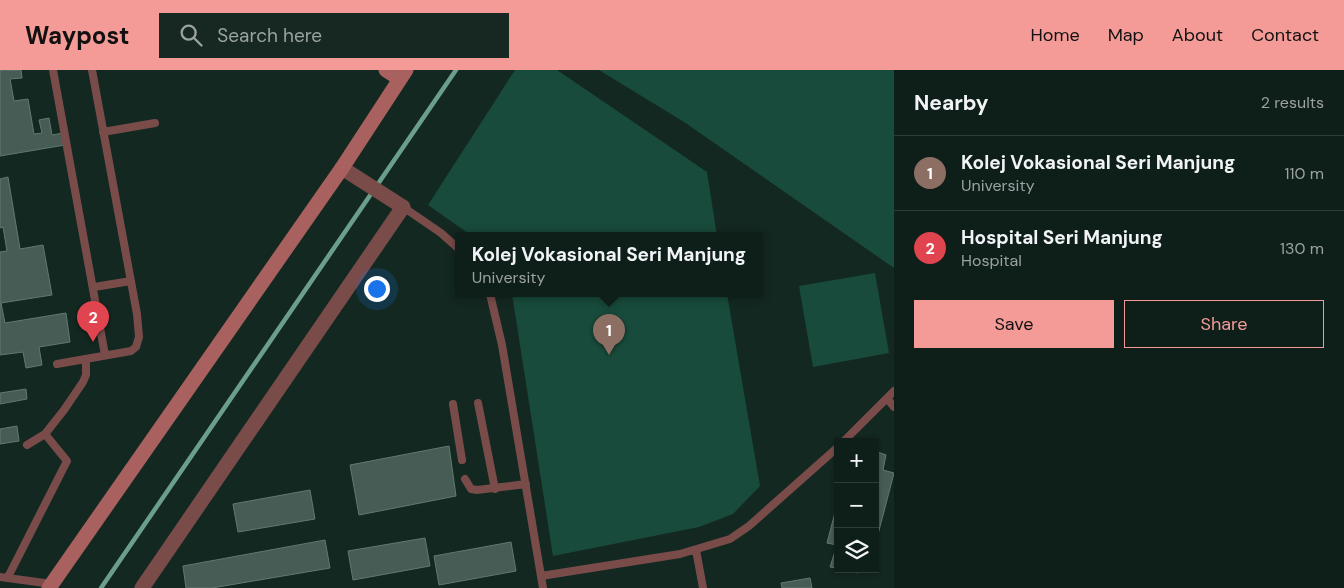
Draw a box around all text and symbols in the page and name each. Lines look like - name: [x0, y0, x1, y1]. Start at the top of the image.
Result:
- search box: [159, 13, 509, 58]
- text: Waypost: [25, 20, 129, 51]
- icon: search: [177, 21, 205, 49]
- text: Search here: [217, 23, 322, 48]
- text: Home: [1030, 23, 1080, 47]
- text: Map: [1108, 23, 1144, 47]
- text: About: [1172, 23, 1223, 47]
- text: Contact: [1251, 23, 1319, 47]
- text: Nearby: [914, 89, 988, 117]
- text: 2 results: [1261, 92, 1324, 113]
- text: Kolej Vokasional Seri Manjung: [961, 150, 1235, 175]
- text: 1: [927, 163, 933, 184]
- text: 110 m: [1285, 163, 1324, 184]
- text: University: [961, 175, 1035, 196]
- text: Hospital Seri Manjung: [961, 225, 1163, 250]
- popup: [455, 232, 763, 297]
- text: 2: [925, 238, 935, 259]
- text: 130 m: [1280, 238, 1324, 259]
- text: Kolej Vokasional Seri Manjung: [472, 242, 746, 267]
- text: Hospital: [961, 250, 1022, 271]
- text: University: [472, 267, 545, 288]
- your location: [364, 276, 390, 302]
- button: Save: [914, 300, 1114, 348]
- button: Share: [1124, 300, 1324, 348]
- pin: 2: [77, 301, 109, 342]
- pin: 1: [593, 314, 625, 355]
- map controls: [834, 438, 879, 573]
- button: +: [834, 438, 879, 483]
- button: −: [834, 483, 879, 528]
- button: layers: [834, 528, 879, 573]

